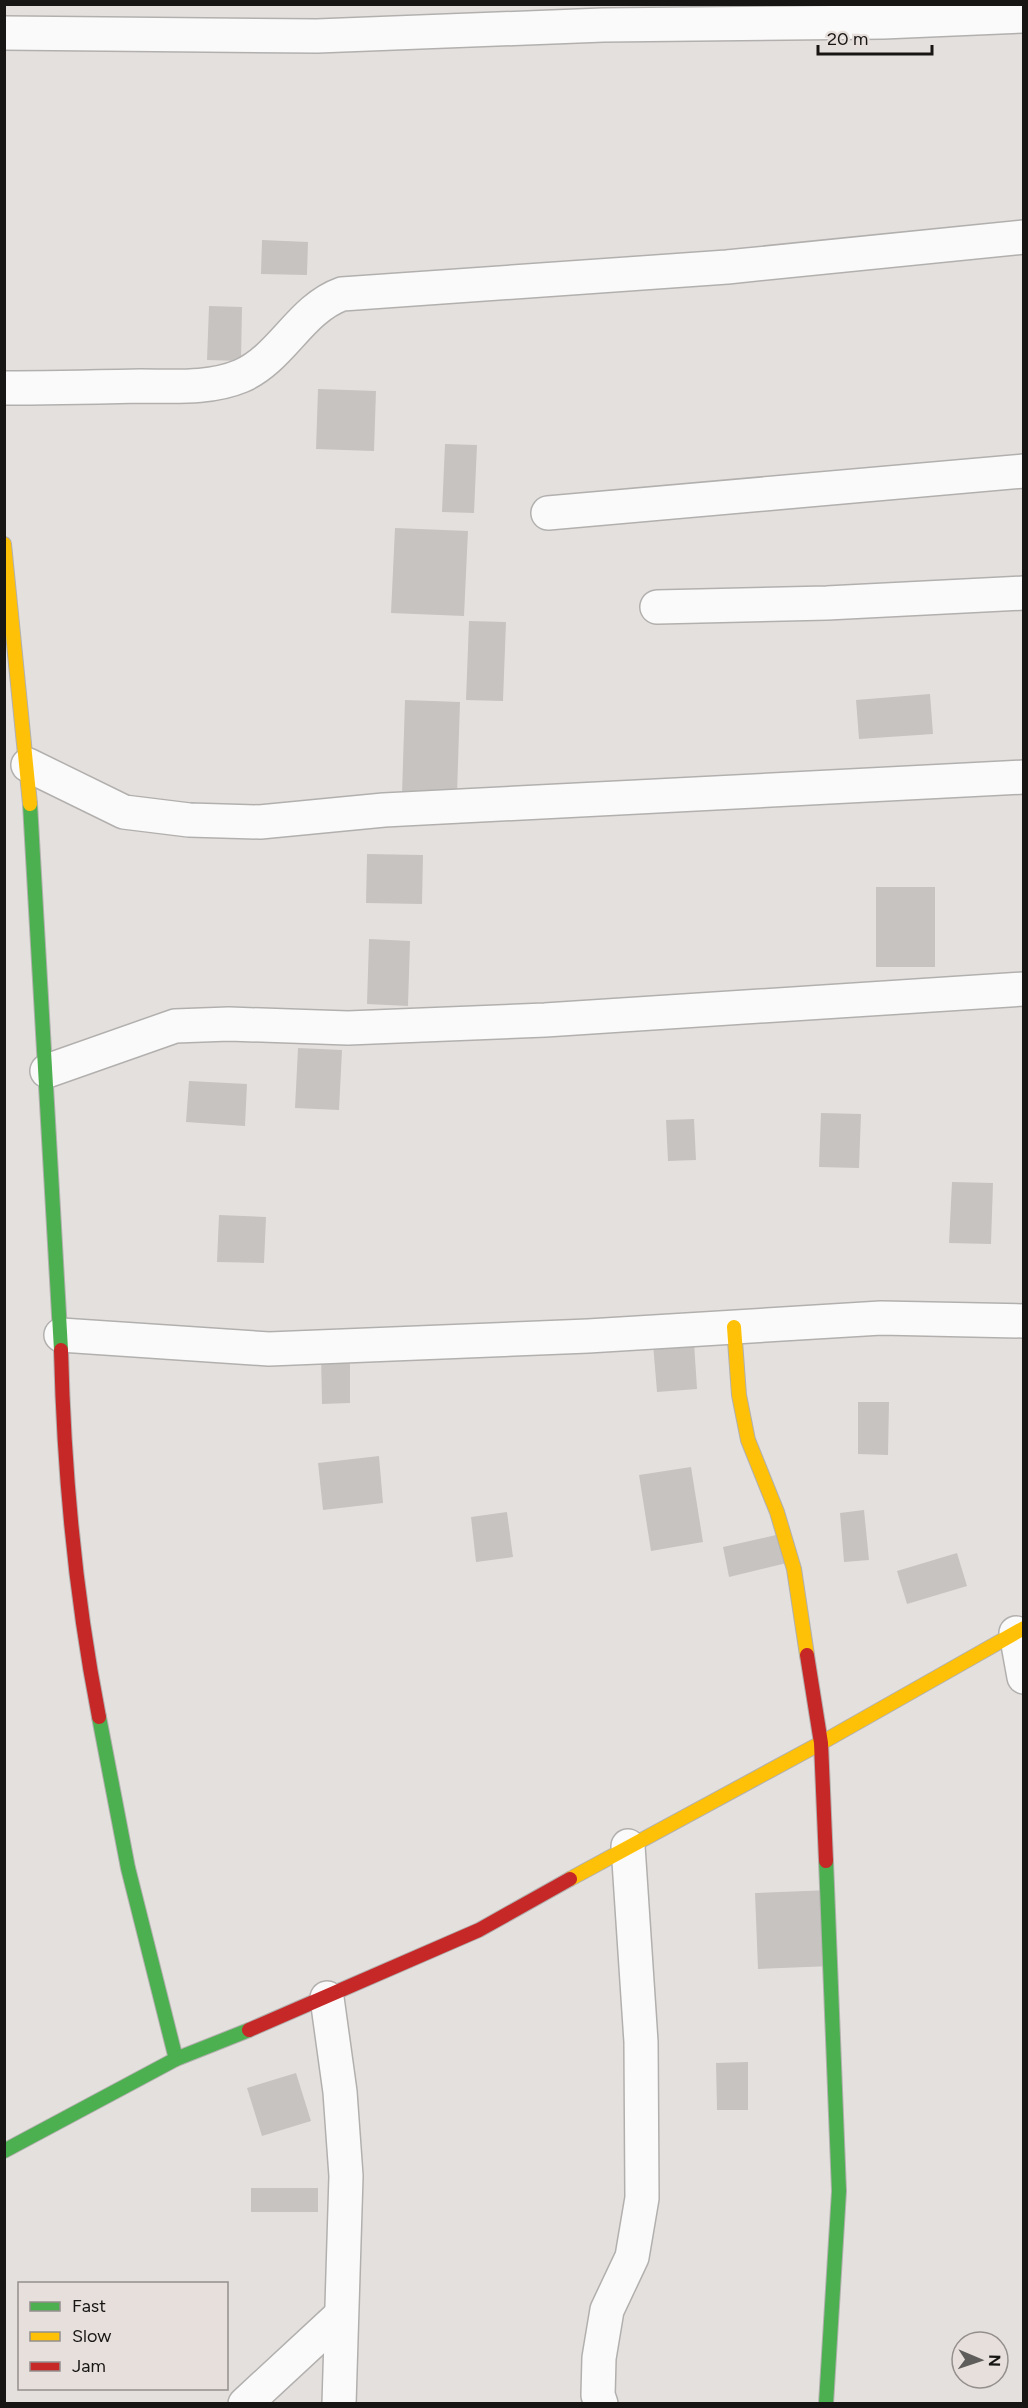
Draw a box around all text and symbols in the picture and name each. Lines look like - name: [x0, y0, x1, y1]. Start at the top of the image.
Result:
- scale bar: [818, 18, 932, 56]
- text: 20 m: [827, 28, 868, 50]
- legend: [18, 2282, 228, 2390]
- text: Fast: [72, 2295, 106, 2317]
- text: Slow: [72, 2325, 111, 2347]
- north arrow: [950, 2330, 1010, 2390]
- text: N: [985, 2354, 1004, 2367]
- text: Jam: [72, 2355, 106, 2377]

